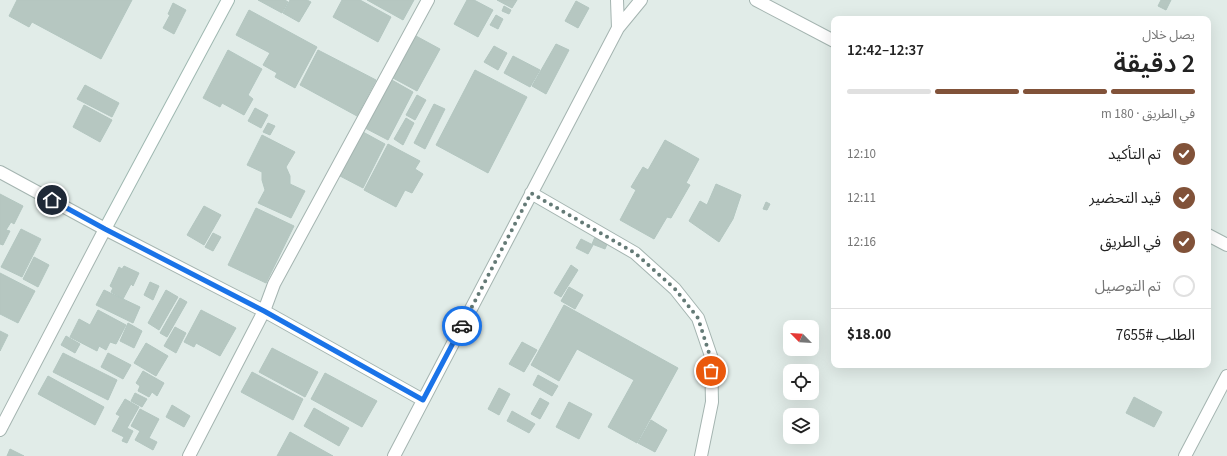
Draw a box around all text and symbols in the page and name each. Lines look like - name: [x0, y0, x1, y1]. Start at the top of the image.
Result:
- text: يصل خلال: [1142, 26, 1195, 44]
- text: 12:37–12:42: [847, 40, 924, 61]
- text: 2 دقيقة: [1113, 45, 1195, 82]
- text: في الطريق · 180 m: [1101, 105, 1195, 123]
- icon: check: [1173, 143, 1195, 165]
- text: تم التأكيد: [1108, 144, 1161, 165]
- text: 12:10: [847, 145, 876, 163]
- pin: [35, 183, 69, 217]
- icon: check: [1173, 187, 1195, 209]
- text: قيد التحضير: [1089, 188, 1161, 209]
- icon: home: [41, 189, 63, 211]
- text: 12:11: [847, 189, 876, 207]
- icon: check: [1173, 231, 1195, 253]
- text: في الطريق: [1100, 232, 1161, 253]
- text: 12:16: [847, 233, 876, 251]
- text: تم التوصيل: [1095, 276, 1161, 297]
- courier: [442, 306, 482, 346]
- icon: car: [451, 315, 473, 337]
- north arrow: [783, 320, 819, 356]
- map controls: [783, 320, 819, 444]
- text: $18.00: [847, 324, 891, 345]
- text: الطلب #7655: [1116, 325, 1195, 346]
- pin: [694, 354, 728, 388]
- icon: bag: [700, 360, 722, 382]
- button: locate: [783, 364, 819, 400]
- button: layers: [783, 408, 819, 444]

